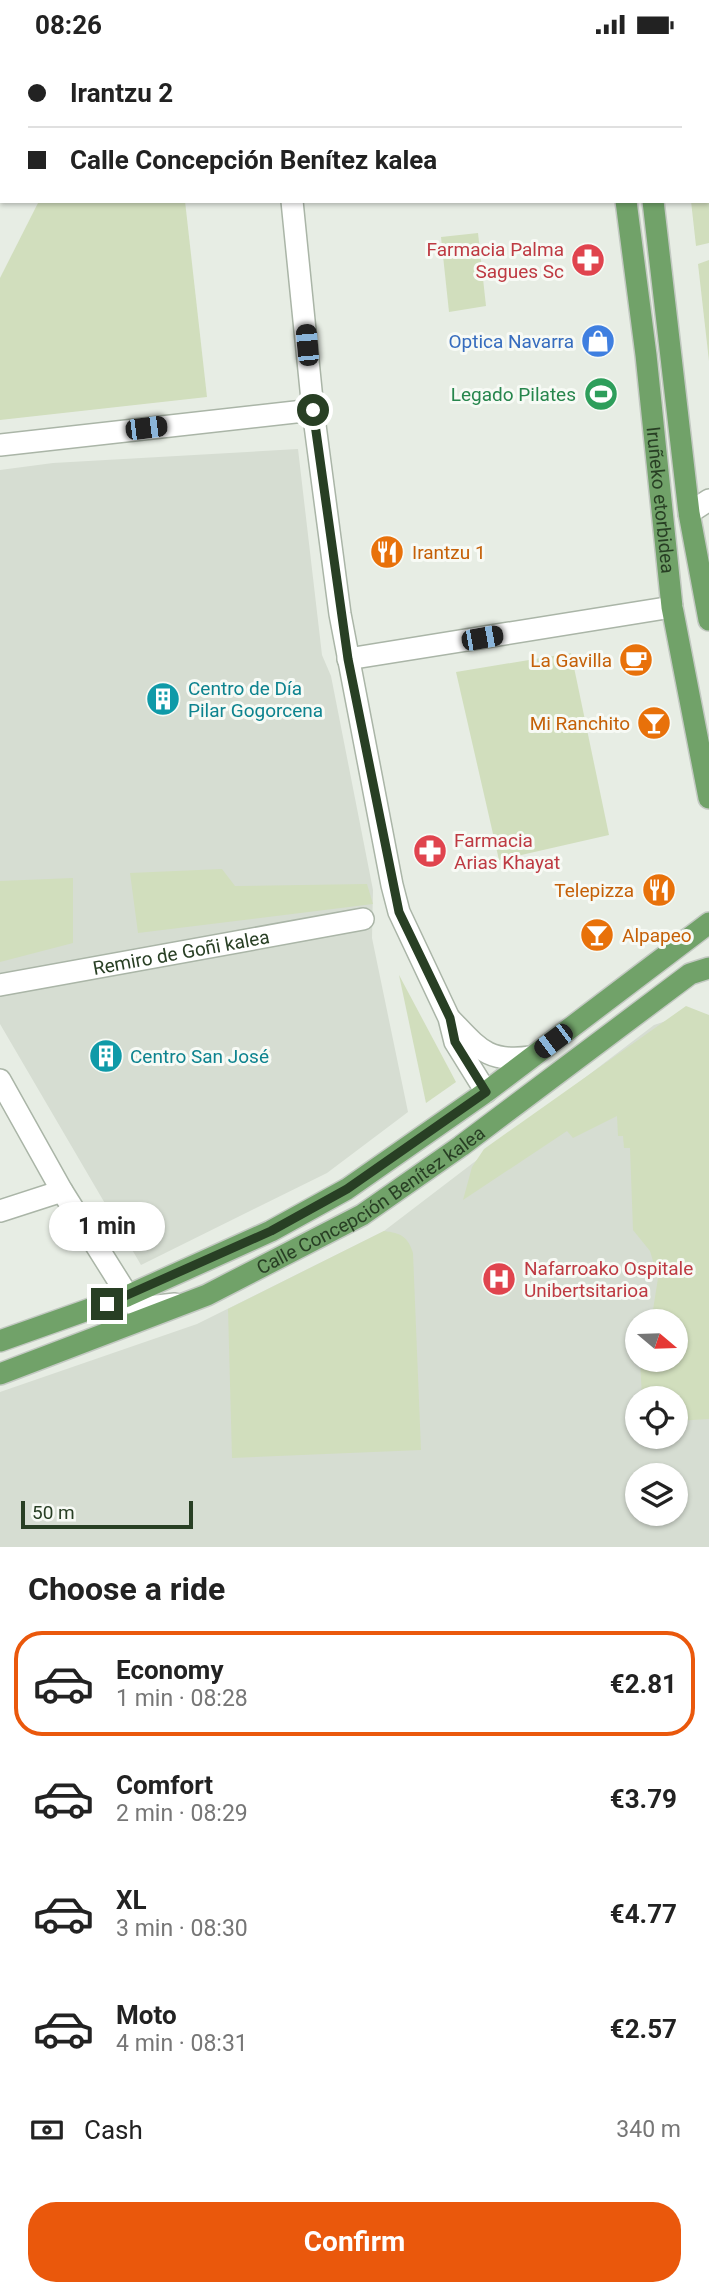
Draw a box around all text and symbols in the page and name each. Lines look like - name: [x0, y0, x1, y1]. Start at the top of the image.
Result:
- text: 08:26: [35, 10, 102, 40]
- text: Irantzu 2: [70, 78, 173, 108]
- text: Calle Concepción Benítez kalea: [70, 145, 437, 175]
- place label: Farmacia Palma Sagues Sc: [427, 238, 564, 283]
- pharmacy icon: Farmacia Palma Sagues Sc: [569, 241, 607, 279]
- shop icon: Optica Navarra: [579, 322, 617, 360]
- car: [295, 323, 320, 367]
- place label: Optica Navarra: [448, 330, 574, 353]
- sports icon: Legado Pilates: [582, 375, 620, 413]
- place label: Legado Pilates: [451, 383, 576, 406]
- route start: [297, 394, 329, 426]
- car: [124, 415, 169, 441]
- street label: Iruñeko etorbidea: [641, 425, 679, 575]
- restaurant icon: Irantzu 1: [368, 533, 406, 571]
- place label: Irantzu 1: [412, 541, 486, 564]
- car: [460, 624, 505, 652]
- cafe icon: La Gavilla: [617, 641, 655, 679]
- place label: La Gavilla: [530, 649, 612, 672]
- place label: Centro de Día Pilar Gogorcena: [188, 677, 323, 722]
- building icon: Centro de Día Pilar Gogorcena: [144, 680, 182, 718]
- bar icon: Mi Ranchito: [635, 704, 673, 742]
- place label: Mi Ranchito: [530, 712, 630, 735]
- place label: Farmacia Arias Khayat: [454, 829, 560, 874]
- pharmacy icon: Farmacia Arias Khayat: [411, 832, 449, 870]
- restaurant icon: Telepizza: [640, 871, 678, 909]
- place label: Telepizza: [554, 879, 634, 902]
- bar icon: Alpapeo: [578, 916, 616, 954]
- place label: Alpapeo: [622, 924, 692, 947]
- street label: Remiro de Goñi kalea: [91, 925, 271, 980]
- car: [530, 1020, 577, 1062]
- building icon: Centro San José: [87, 1037, 125, 1075]
- place label: Centro San José: [130, 1045, 269, 1068]
- street label: Calle Concepción Benítez kalea: [253, 1121, 489, 1279]
- callout: 1 min: [49, 1203, 165, 1251]
- text: 1 min: [78, 1213, 136, 1240]
- place label: Nafarroako Ospitale Unibertsitarioa: [524, 1257, 693, 1302]
- hospital icon: Nafarroako Ospitale Unibertsitarioa: [480, 1260, 518, 1298]
- route end: [91, 1288, 123, 1320]
- north arrow: [625, 1309, 688, 1372]
- map controls: [625, 1309, 688, 1526]
- button: locate: [625, 1386, 688, 1449]
- button: layers: [625, 1463, 688, 1526]
- scale bar: [21, 1498, 192, 1530]
- text: 50 m: [32, 1501, 75, 1524]
- text: Choose a ride: [28, 1570, 225, 1608]
- icon: car: [32, 1652, 95, 1715]
- text: Economy: [116, 1655, 223, 1685]
- text: €2.81: [610, 1669, 677, 1699]
- text: 1 min · 08:28: [116, 1685, 248, 1712]
- icon: car: [32, 1767, 95, 1830]
- text: Comfort: [116, 1770, 213, 1800]
- text: €3.79: [610, 1784, 677, 1814]
- text: 2 min · 08:29: [116, 1800, 248, 1827]
- icon: car: [32, 1882, 95, 1945]
- text: XL: [116, 1885, 147, 1915]
- text: €4.77: [610, 1899, 677, 1929]
- text: 3 min · 08:30: [116, 1915, 248, 1942]
- icon: car: [32, 1997, 95, 2060]
- text: Moto: [116, 2000, 177, 2030]
- text: €2.57: [610, 2014, 677, 2044]
- text: 4 min · 08:31: [116, 2030, 248, 2057]
- icon: cash: [28, 2111, 66, 2149]
- text: Cash: [84, 2115, 143, 2145]
- text: 340 m: [616, 2116, 681, 2143]
- button: Confirm: [28, 2202, 681, 2282]

